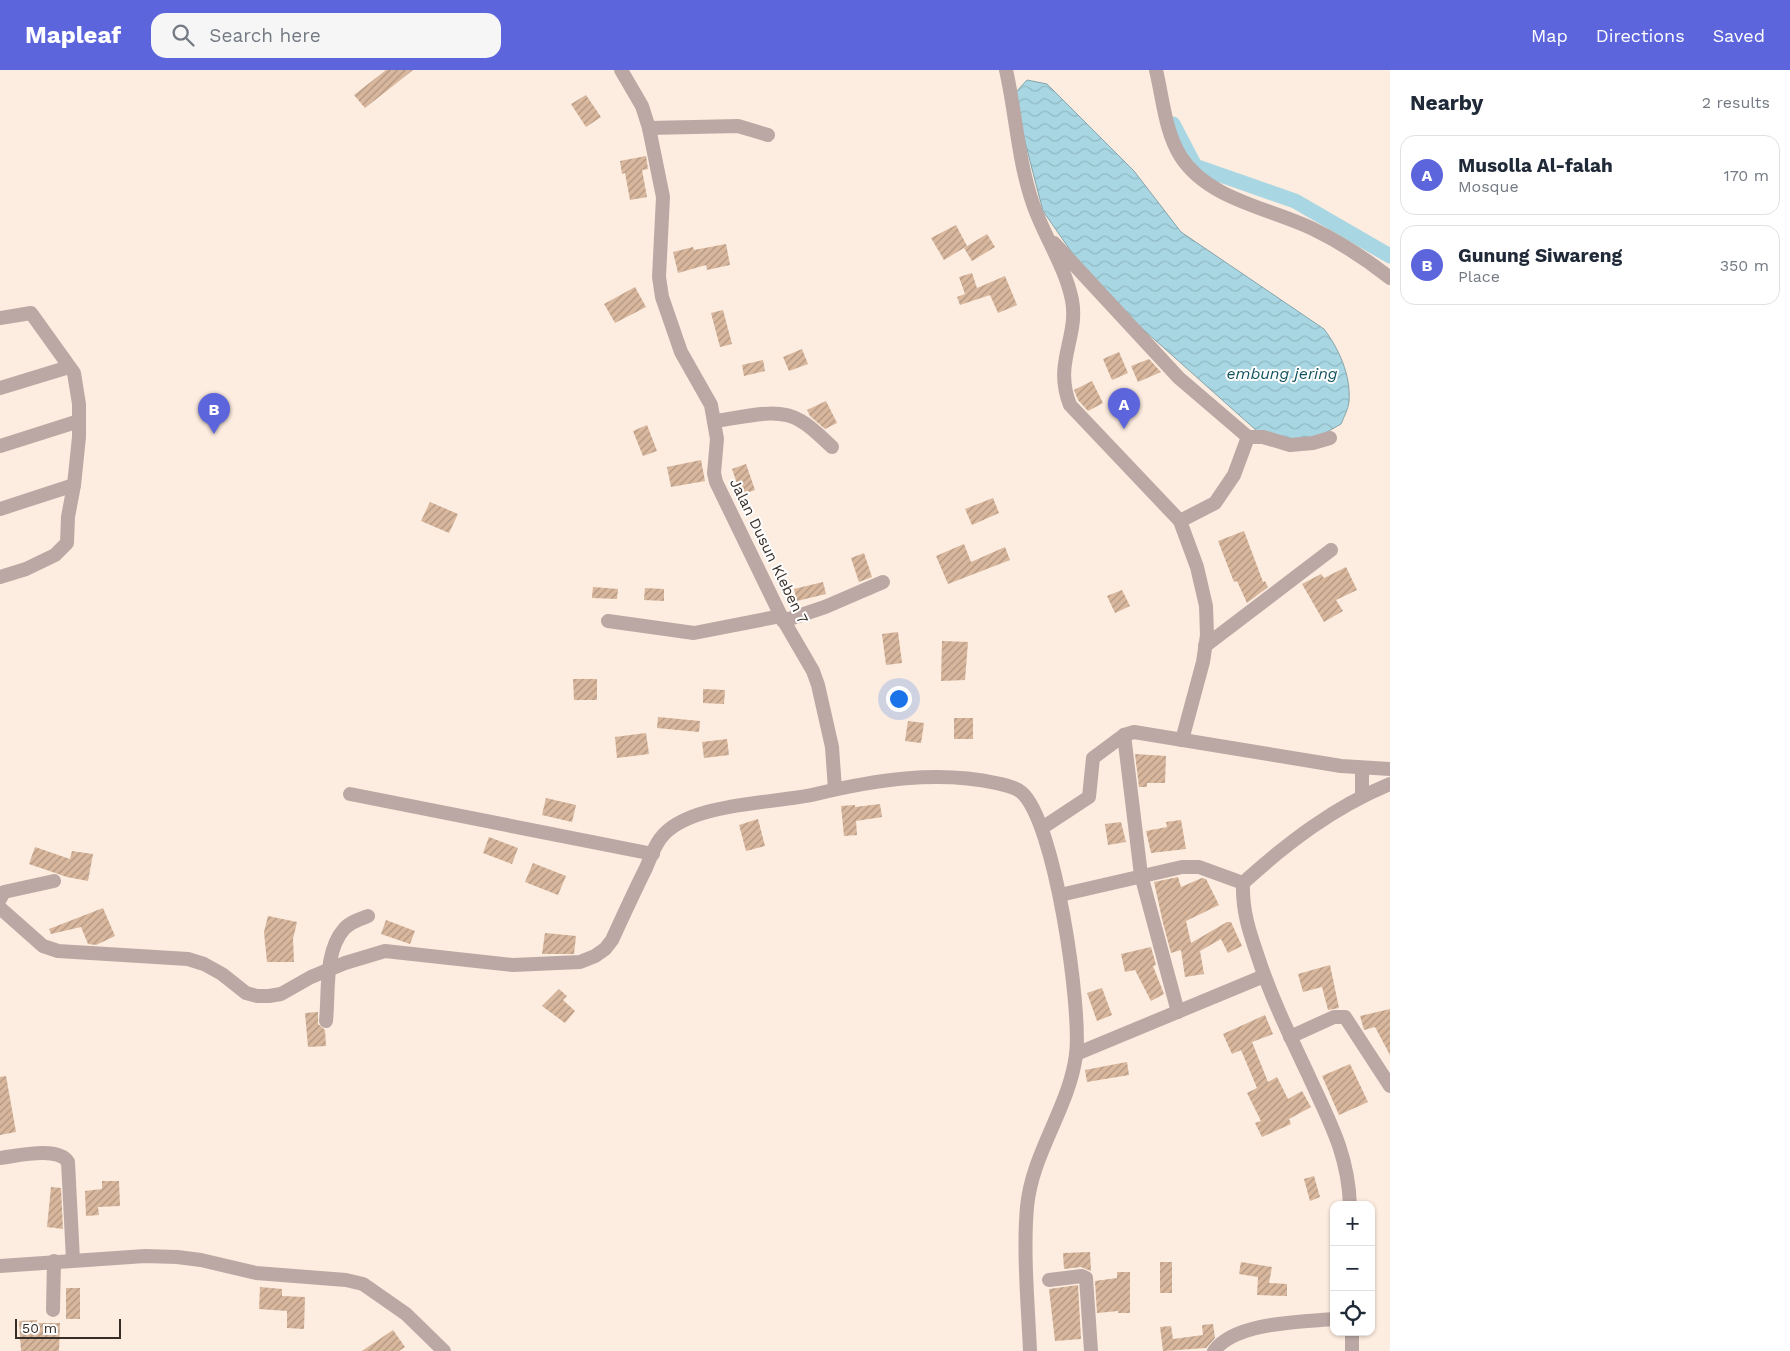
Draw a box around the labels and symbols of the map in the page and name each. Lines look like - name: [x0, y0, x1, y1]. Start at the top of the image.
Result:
- water label: embung jering: [1226, 364, 1338, 383]
- pin: A: [1108, 388, 1140, 429]
- pin: B: [198, 393, 230, 434]
- street label: Jalan Dusun Kleben 7: [726, 476, 812, 626]
- your location: [886, 686, 912, 712]
- scale bar: [15, 1316, 121, 1339]

